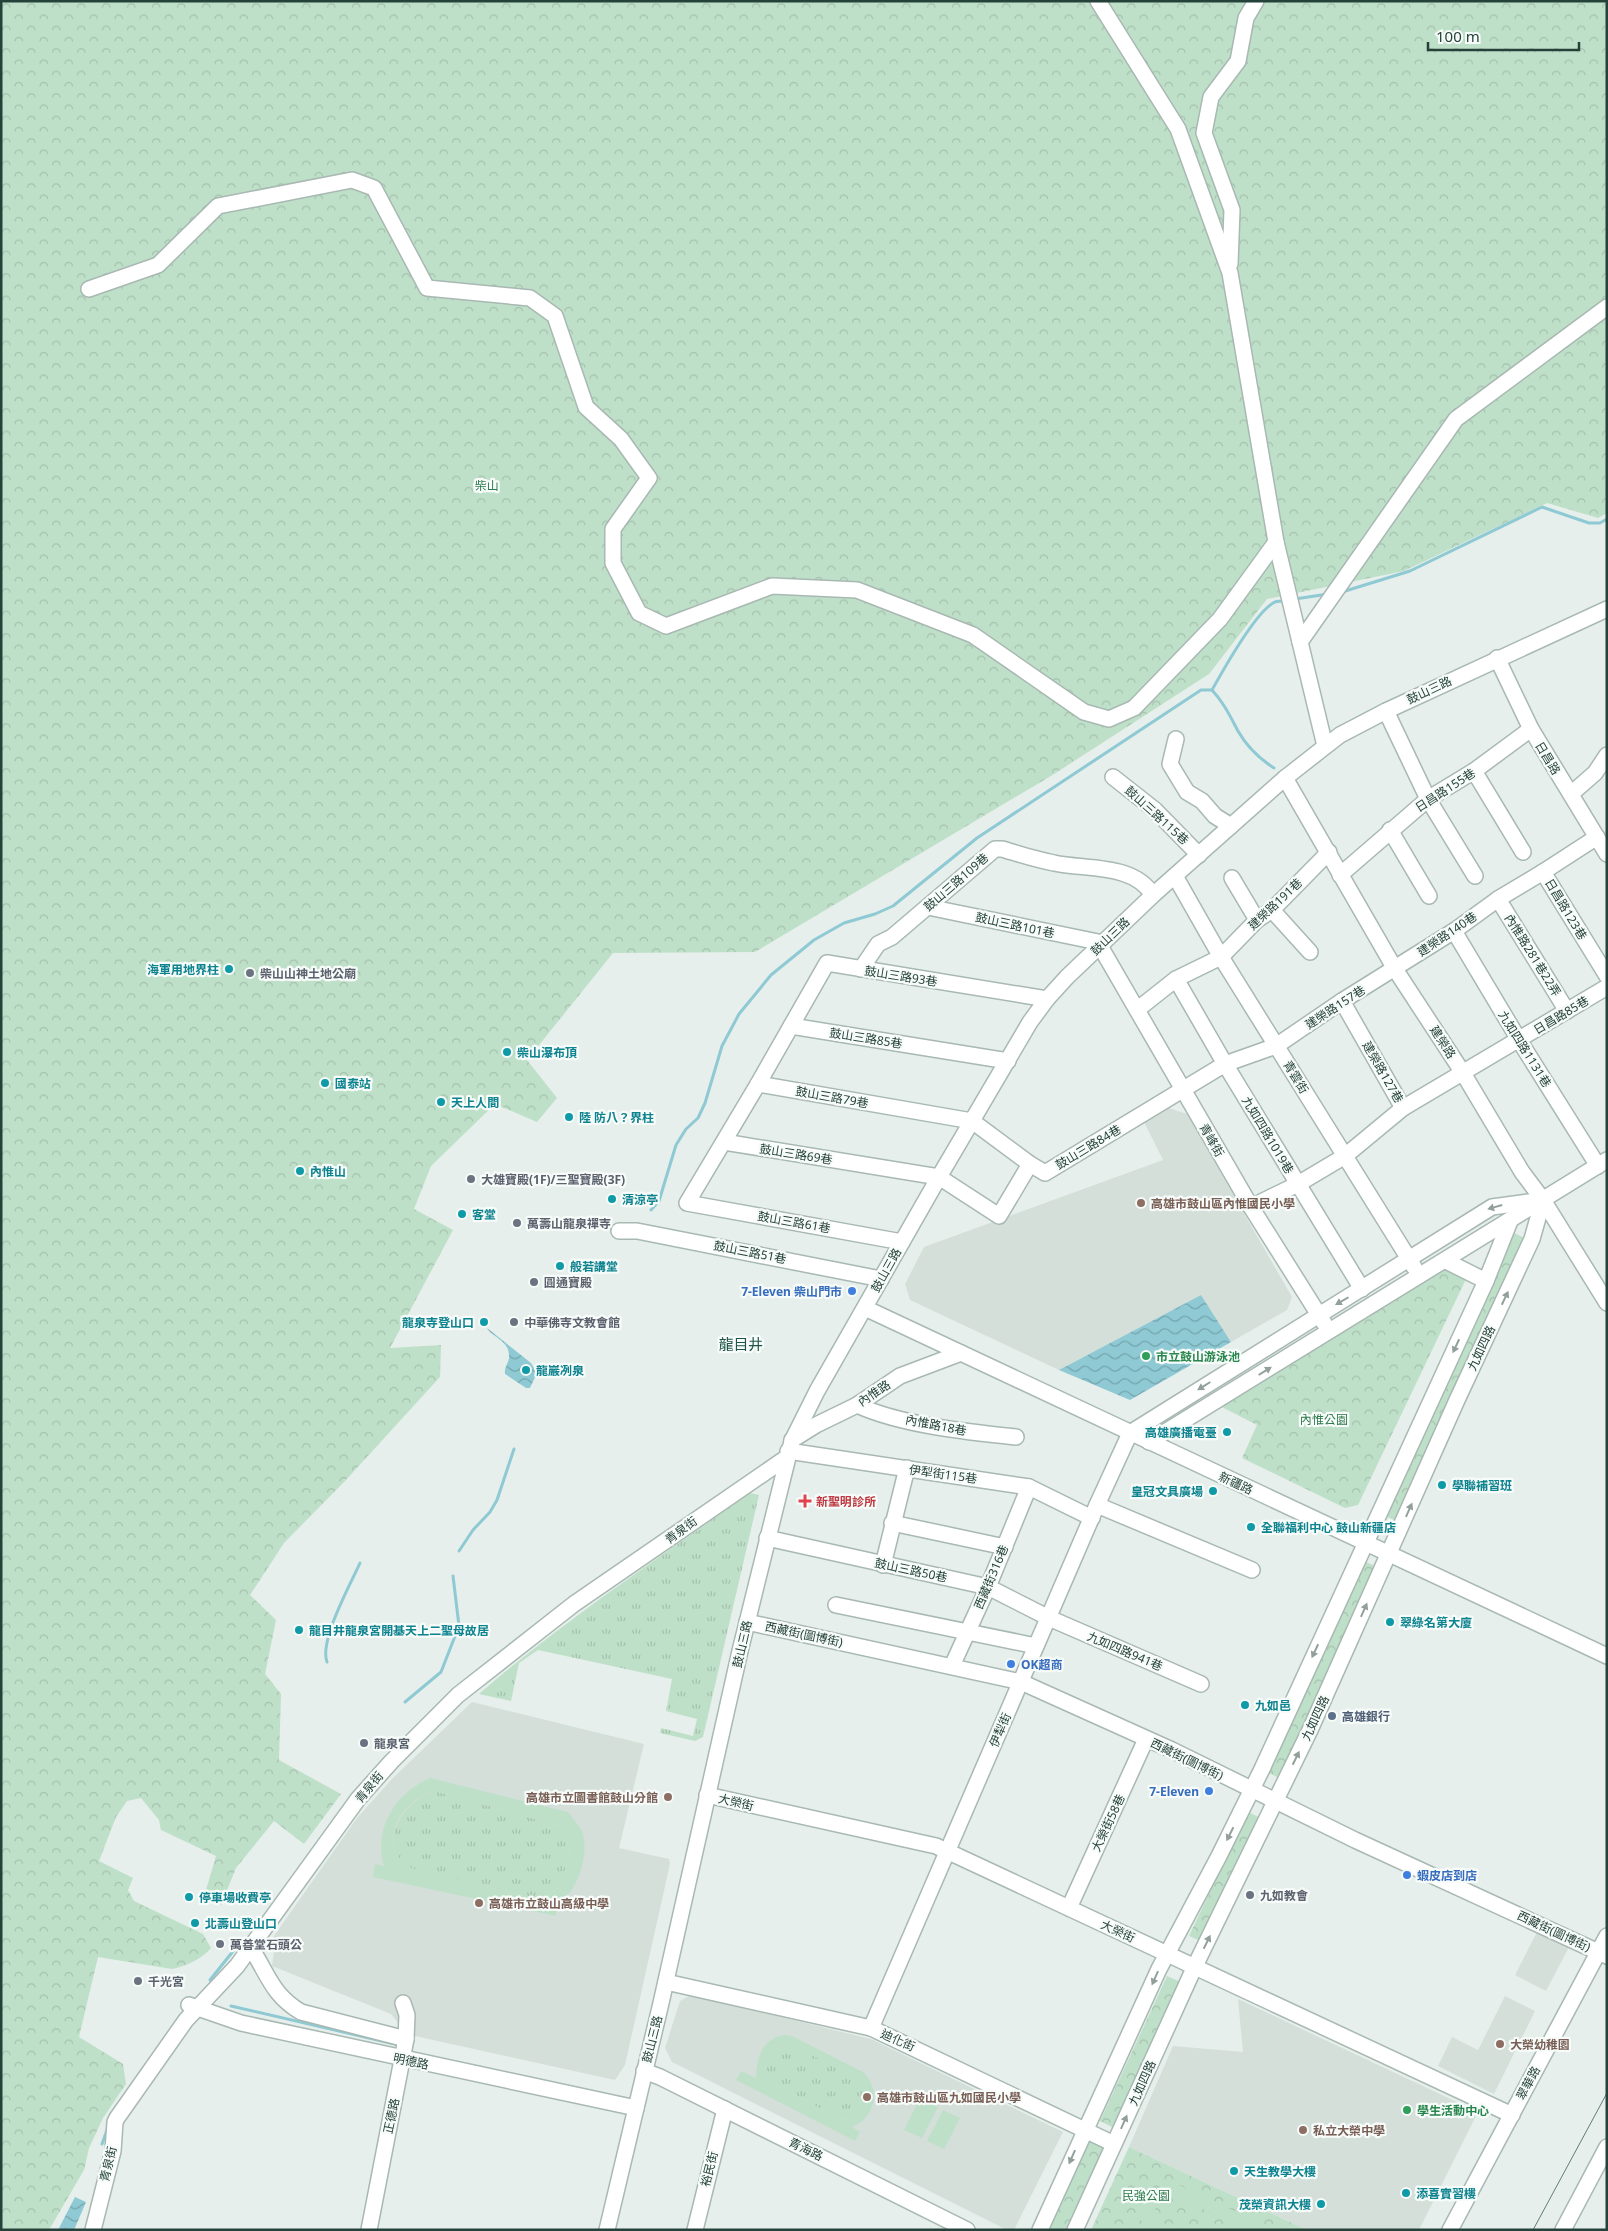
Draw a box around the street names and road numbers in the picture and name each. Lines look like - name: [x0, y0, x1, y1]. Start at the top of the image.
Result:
- street label: 鼓山三路: [1404, 672, 1454, 708]
- street label: 日昌路: [1531, 738, 1565, 778]
- street label: 日昌路155巷: [1412, 764, 1478, 816]
- street label: 鼓山三路115巷: [1121, 782, 1193, 848]
- street label: 鼓山三路109巷: [920, 849, 992, 915]
- street label: 建榮路191巷: [1244, 874, 1306, 934]
- street label: 日昌路123巷: [1541, 875, 1591, 943]
- street label: 鼓山三路101巷: [974, 908, 1056, 942]
- street label: 建榮路140巷: [1414, 908, 1480, 960]
- street label: 內惟路281巷22弄: [1501, 910, 1565, 1000]
- street label: 鼓山三路: [1087, 913, 1133, 959]
- street label: 鼓山三路93巷: [863, 962, 939, 990]
- street label: 建榮路157巷: [1302, 981, 1368, 1033]
- street label: 日昌路85巷: [1530, 992, 1592, 1038]
- street label: 九如四路1131巷: [1495, 1007, 1555, 1091]
- street label: 建榮路: [1426, 1022, 1460, 1062]
- street label: 鼓山三路85巷: [828, 1024, 904, 1052]
- street label: 建榮路127巷: [1358, 1038, 1408, 1106]
- street label: 青雲街: [1279, 1057, 1313, 1097]
- street label: 鼓山三路79巷: [794, 1082, 870, 1112]
- street label: 九如四路1019巷: [1238, 1093, 1298, 1177]
- street label: 青峰街: [1196, 1120, 1228, 1160]
- street label: 鼓山三路84巷: [1052, 1121, 1124, 1173]
- street label: 鼓山三路69巷: [758, 1140, 834, 1168]
- street label: 鼓山三路61巷: [756, 1207, 832, 1237]
- street label: 鼓山三路51巷: [712, 1237, 788, 1267]
- street label: 鼓山三路: [867, 1245, 905, 1295]
- street label: 九如四路: [1463, 1323, 1499, 1373]
- street label: 內惟路: [854, 1376, 894, 1410]
- street label: 內惟路18巷: [904, 1411, 968, 1439]
- street label: 伊犁街115巷: [908, 1461, 978, 1487]
- street label: 新疆路: [1216, 1468, 1256, 1498]
- street label: 青泉街: [661, 1513, 701, 1547]
- street label: 西藏街316巷: [970, 1542, 1012, 1612]
- street label: 鼓山三路50巷: [873, 1554, 949, 1586]
- street label: 西藏街(圖博街): [763, 1617, 845, 1651]
- street label: 鼓山三路: [728, 1619, 756, 1669]
- street label: 九如四路941巷: [1085, 1627, 1165, 1675]
- street label: 九如四路: [1297, 1693, 1333, 1743]
- street label: 伊犁街: [985, 1710, 1015, 1750]
- street label: 西藏街(圖博街): [1148, 1734, 1227, 1784]
- street label: 青泉街: [351, 1768, 387, 1806]
- street label: 大榮街: [717, 1790, 755, 1814]
- street label: 大榮街58巷: [1087, 1791, 1129, 1855]
- street label: 西藏街(圖博街): [1515, 1907, 1594, 1956]
- street label: 大榮街: [1098, 1916, 1138, 1946]
- street label: 鼓山三路: [638, 2014, 666, 2064]
- street label: 迪化街: [878, 2025, 918, 2055]
- street label: 明德路: [392, 2049, 430, 2073]
- street label: 九如四路: [1124, 2058, 1160, 2108]
- street label: 翠華路: [1512, 2063, 1544, 2103]
- street label: 正德路: [379, 2097, 403, 2135]
- street label: 青海路: [786, 2133, 826, 2165]
- street label: 青泉街: [96, 2145, 120, 2183]
- street label: 裕民街: [696, 2149, 722, 2189]

